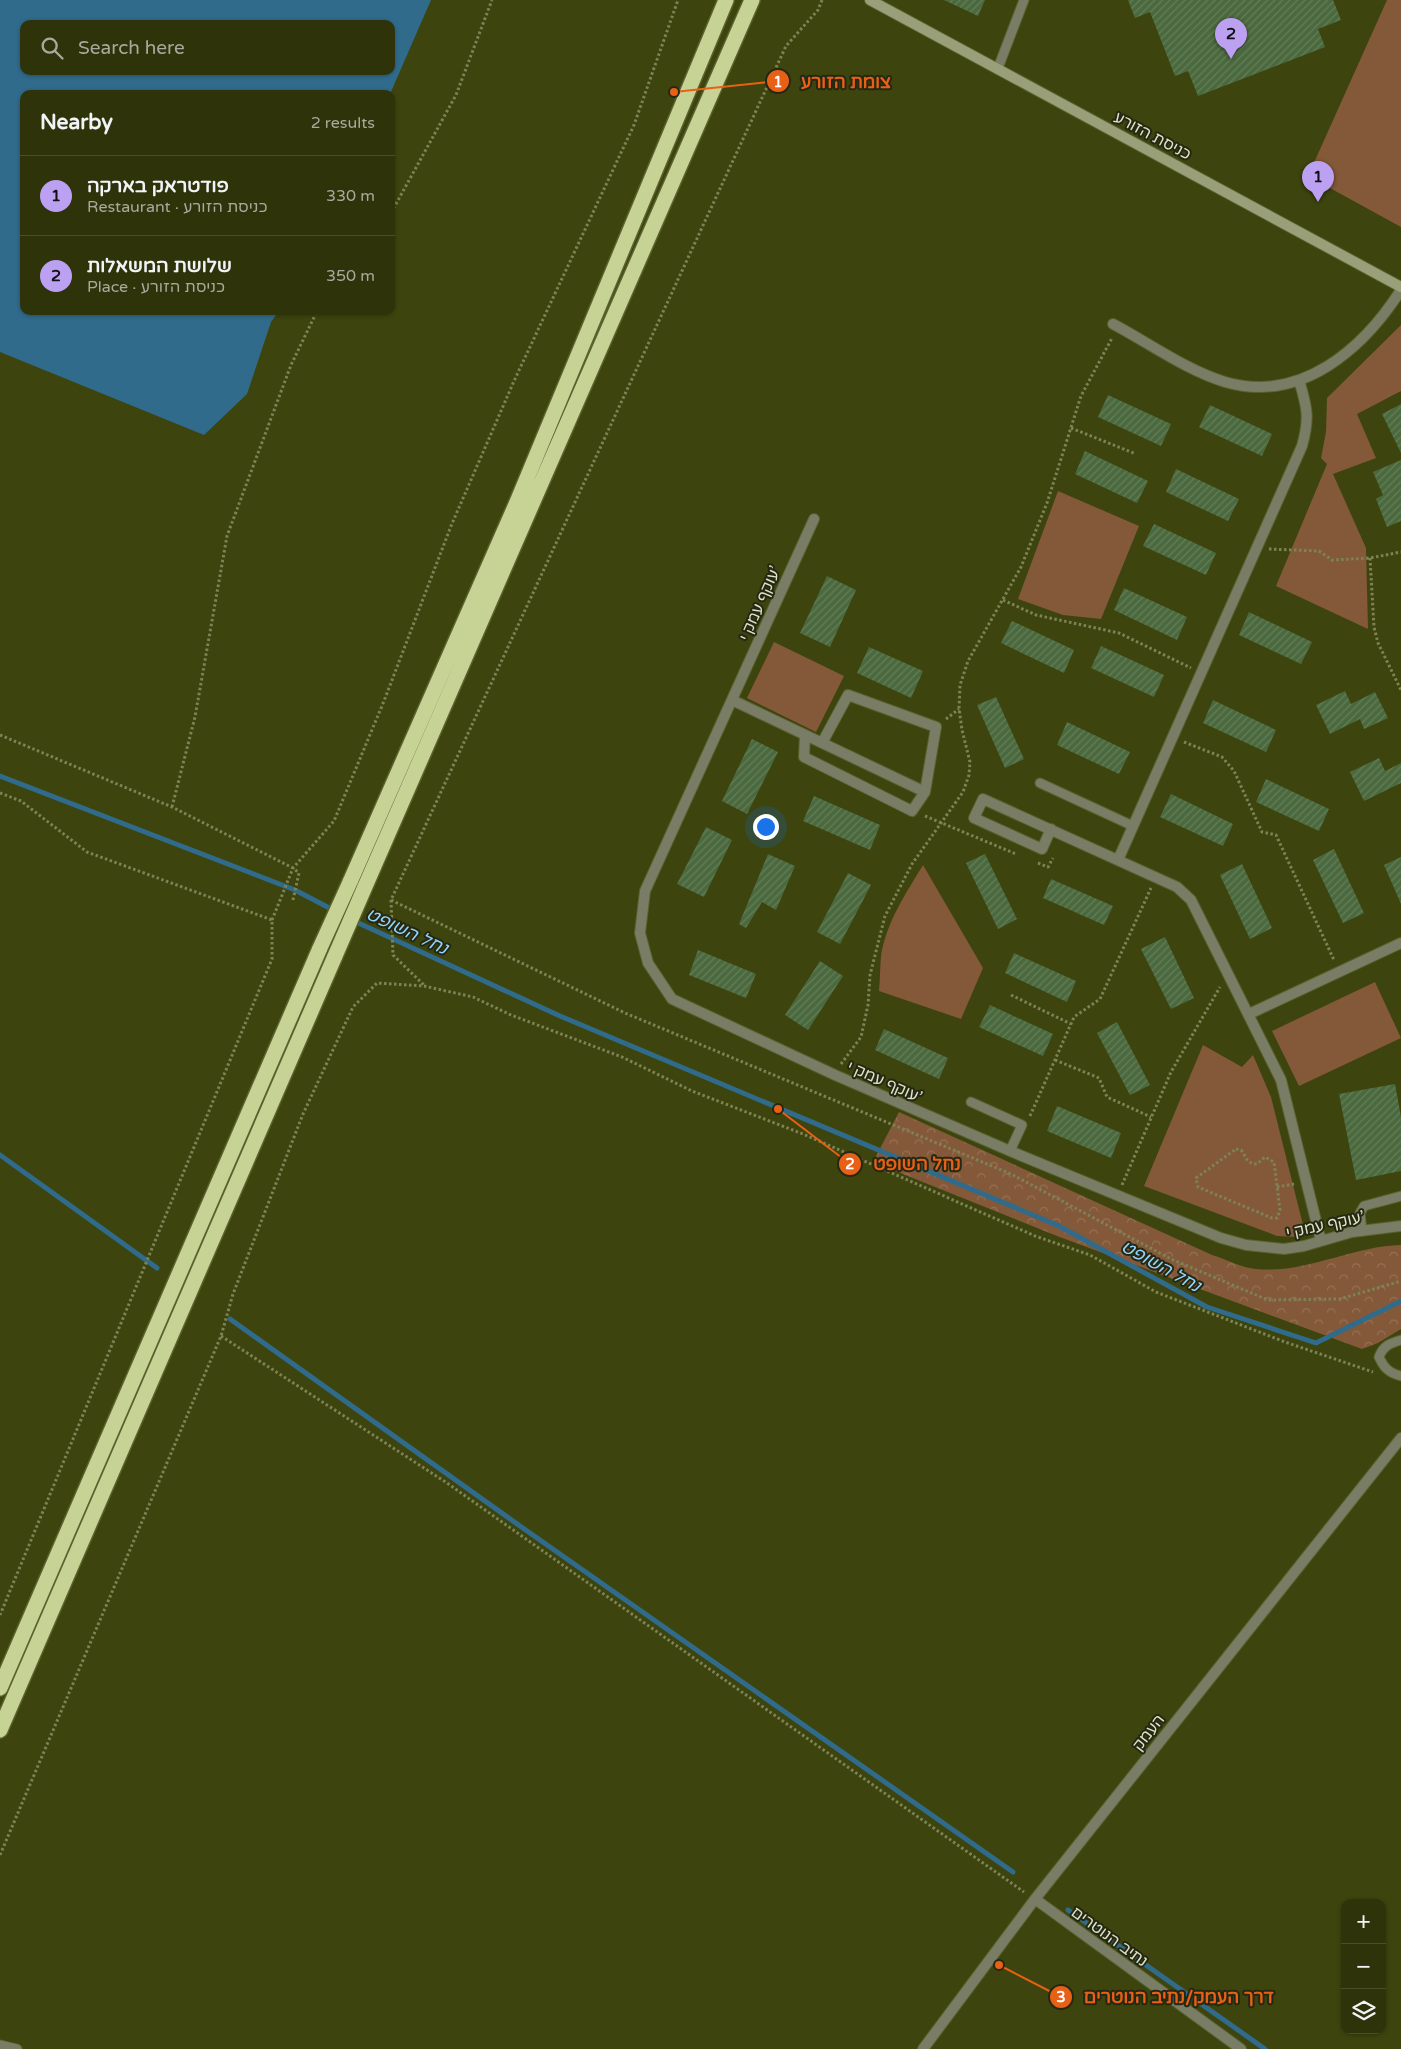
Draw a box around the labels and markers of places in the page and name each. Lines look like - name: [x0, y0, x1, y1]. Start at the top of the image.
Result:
- pin: 2: [1215, 18, 1247, 59]
- callout: צומת הזורע: [766, 65, 901, 98]
- pin: 1: [1302, 161, 1334, 202]
- callout: נחל השופט: [838, 1147, 970, 1180]
- callout: דרך העמק/נתיב הנוטרים: [1049, 1981, 1284, 2014]

